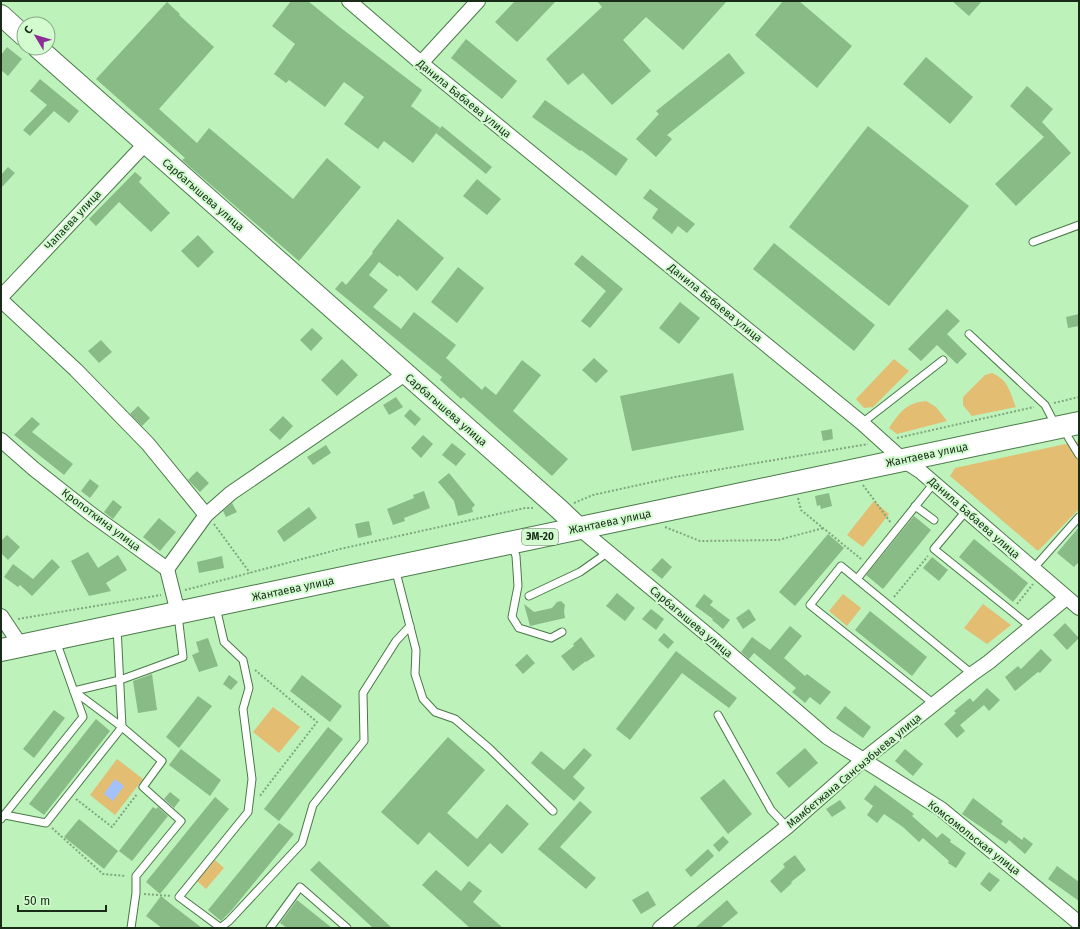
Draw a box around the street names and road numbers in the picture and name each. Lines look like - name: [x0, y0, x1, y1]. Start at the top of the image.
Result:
- street label: Данила Бабаева улица: [414, 56, 514, 141]
- street label: Сарбагышева улица: [159, 156, 247, 234]
- street label: Чапаева улица: [42, 187, 104, 253]
- street label: Данила Бабаева улица: [665, 260, 765, 345]
- street label: Сарбагышева улица: [402, 371, 490, 449]
- street label: Жантаева улица: [885, 440, 969, 470]
- street label: Данила Бабаева улица: [925, 474, 1023, 561]
- street label: Кропоткина улица: [59, 486, 143, 554]
- street label: Жантаева улица: [568, 507, 652, 537]
- road number: ЭМ-20: [522, 529, 558, 545]
- street label: Жантаева улица: [251, 574, 335, 604]
- street label: Сарбагышева улица: [647, 584, 735, 660]
- street label: Мамбетжана Сансызбыева улица: [784, 711, 924, 831]
- street label: Комсомольская улица: [925, 798, 1023, 878]

